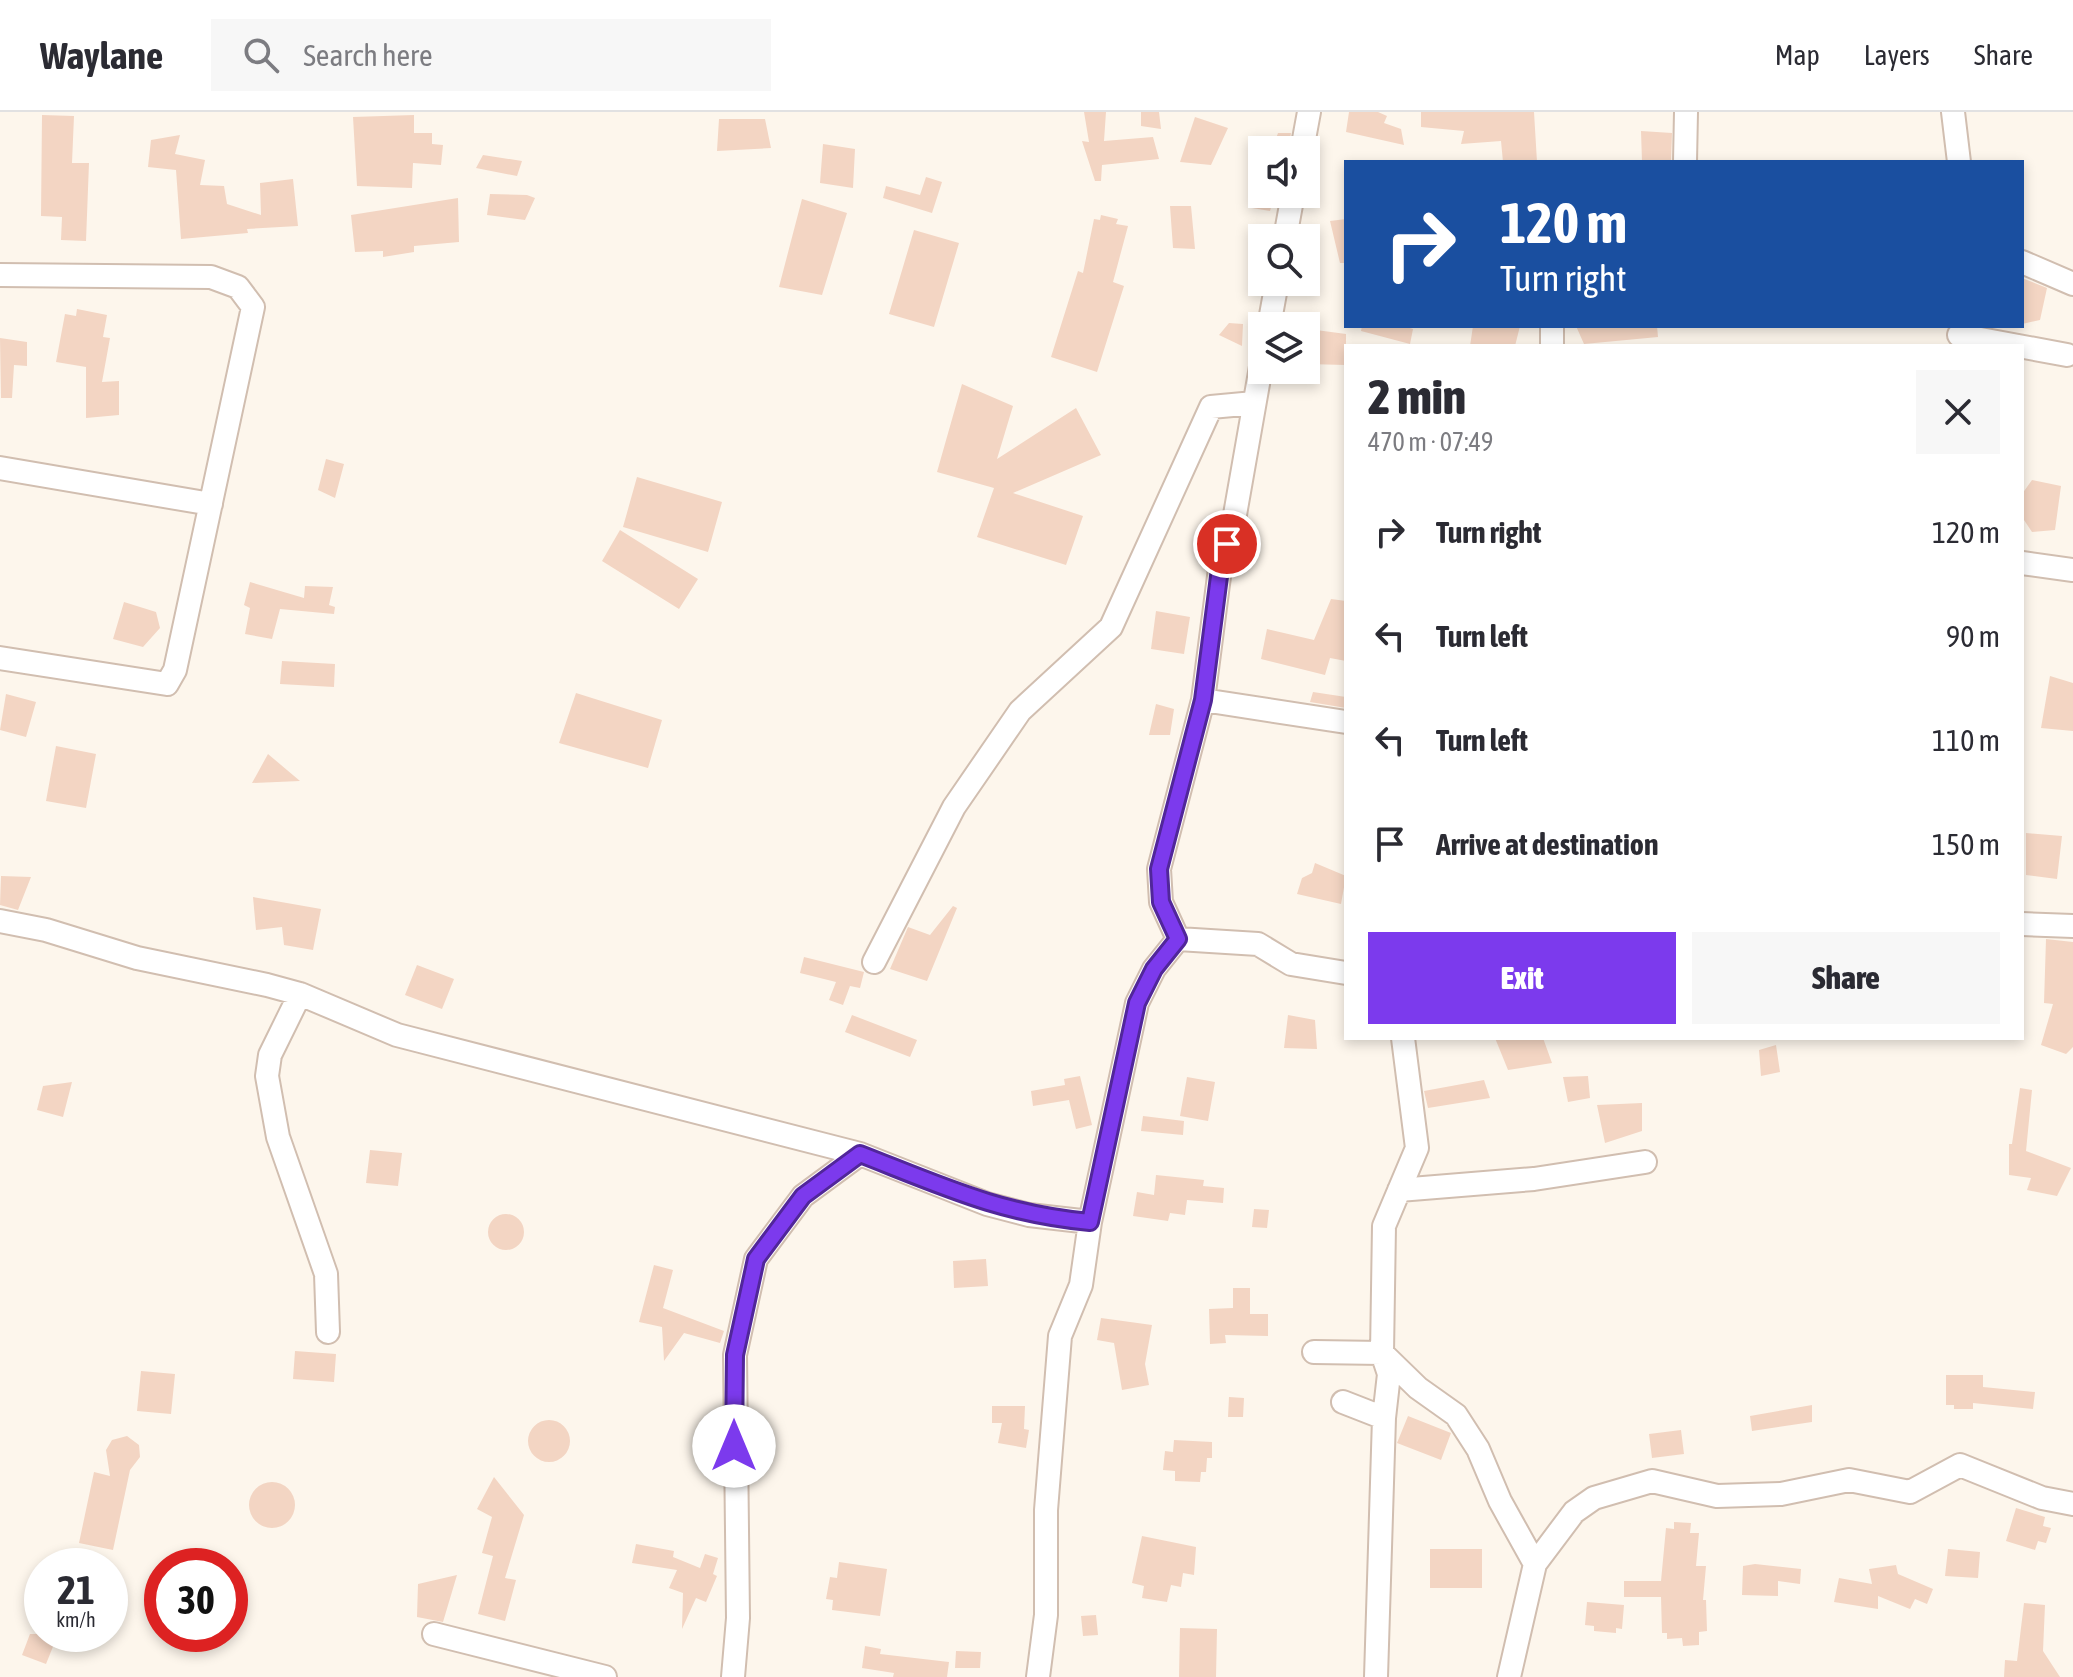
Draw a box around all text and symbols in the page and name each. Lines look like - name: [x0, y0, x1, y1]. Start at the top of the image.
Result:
- search box: [211, 19, 771, 91]
- icon: search: [239, 33, 283, 77]
- text: Waylane: [40, 34, 163, 77]
- text: Search here: [303, 38, 433, 72]
- text: Map: [1775, 39, 1820, 71]
- text: Layers: [1864, 39, 1930, 71]
- text: Share: [1974, 39, 2033, 71]
- map controls: [1248, 136, 1320, 384]
- button: sound: [1248, 136, 1320, 208]
- text: 120 m: [1500, 191, 1627, 255]
- icon: right: [1368, 192, 1472, 296]
- button: search: [1248, 224, 1320, 296]
- text: Turn right: [1500, 257, 1627, 299]
- button: layers: [1248, 312, 1320, 384]
- text: 2 min: [1368, 369, 1466, 424]
- button: close: [1916, 370, 2000, 454]
- text: 470 m · 07:49: [1368, 427, 1493, 457]
- pin: [1193, 510, 1261, 578]
- icon: right: [1368, 510, 1412, 554]
- text: Turn right: [1436, 515, 1542, 549]
- text: 120 m: [1932, 515, 2000, 549]
- icon: arrive: [1205, 522, 1249, 566]
- icon: left: [1368, 614, 1412, 658]
- text: Turn left: [1436, 619, 1528, 653]
- text: 90 m: [1946, 619, 2000, 653]
- icon: left: [1368, 718, 1412, 762]
- text: Turn left: [1436, 723, 1528, 757]
- text: 110 m: [1932, 723, 2000, 757]
- icon: arrive: [1368, 822, 1412, 866]
- text: Arrive at destination: [1436, 827, 1658, 861]
- text: 150 m: [1932, 827, 2000, 861]
- button: Exit: [1368, 932, 1676, 1024]
- button: Share: [1692, 932, 2000, 1024]
- position arrow: [692, 1404, 776, 1488]
- speed limit sign: 30: [144, 1548, 248, 1652]
- text: 21: [57, 1567, 95, 1612]
- text: km/h: [56, 1608, 96, 1631]

